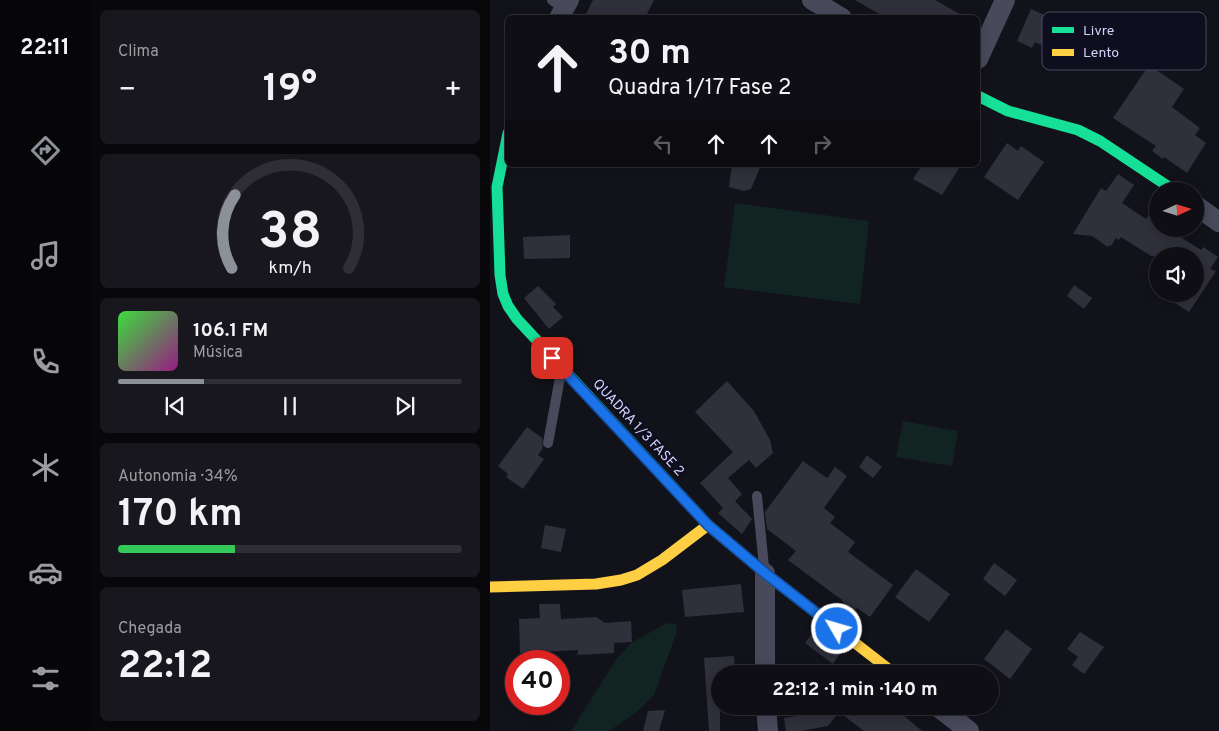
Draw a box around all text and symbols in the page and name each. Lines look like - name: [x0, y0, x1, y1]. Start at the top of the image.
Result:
- legend: [1042, 12, 1206, 70]
- text: Livre: [1083, 23, 1114, 40]
- text: 30 m: [608, 32, 691, 76]
- text: 22:11: [20, 35, 70, 62]
- icon: ahead: [525, 35, 590, 100]
- text: Clima: [118, 42, 159, 62]
- text: Lento: [1083, 45, 1119, 62]
- text: 19°: [263, 66, 317, 115]
- text: −: [118, 73, 136, 109]
- text: +: [444, 73, 462, 109]
- text: Quadra 1/17 Fase 2: [608, 75, 791, 102]
- icon: left: [649, 130, 677, 158]
- icon: ahead: [702, 130, 730, 158]
- icon: ahead: [755, 130, 783, 158]
- icon: right: [808, 130, 836, 158]
- icon: directions: [28, 133, 63, 168]
- north arrow: [1149, 182, 1204, 238]
- map controls: [1149, 182, 1204, 302]
- text: 38: [258, 201, 322, 267]
- icon: music: [28, 238, 63, 273]
- button: sound: [1149, 247, 1204, 302]
- text: km/h: [268, 257, 312, 280]
- text: 106.1 FM: [193, 319, 268, 343]
- pin: [531, 337, 573, 379]
- text: Música: [193, 343, 243, 363]
- icon: phone: [28, 344, 63, 379]
- icon: arrive: [538, 344, 566, 372]
- street label: QUADRA 1/3 FASE 2: [589, 376, 687, 480]
- icon: previous: [161, 392, 189, 420]
- icon: pause: [276, 392, 304, 420]
- icon: next: [391, 392, 419, 420]
- icon: climate: [28, 450, 63, 485]
- text: Autonomia · 34%: [118, 467, 238, 487]
- text: 170 km: [118, 491, 243, 540]
- icon: car: [28, 555, 63, 590]
- position arrow: [810, 602, 862, 654]
- text: Chegada: [118, 619, 182, 639]
- text: 22:12: [118, 643, 212, 692]
- speed limit sign: 40: [505, 650, 570, 715]
- icon: filters: [28, 661, 63, 696]
- text: 22:12 · 1 min · 140 m: [772, 678, 938, 702]

